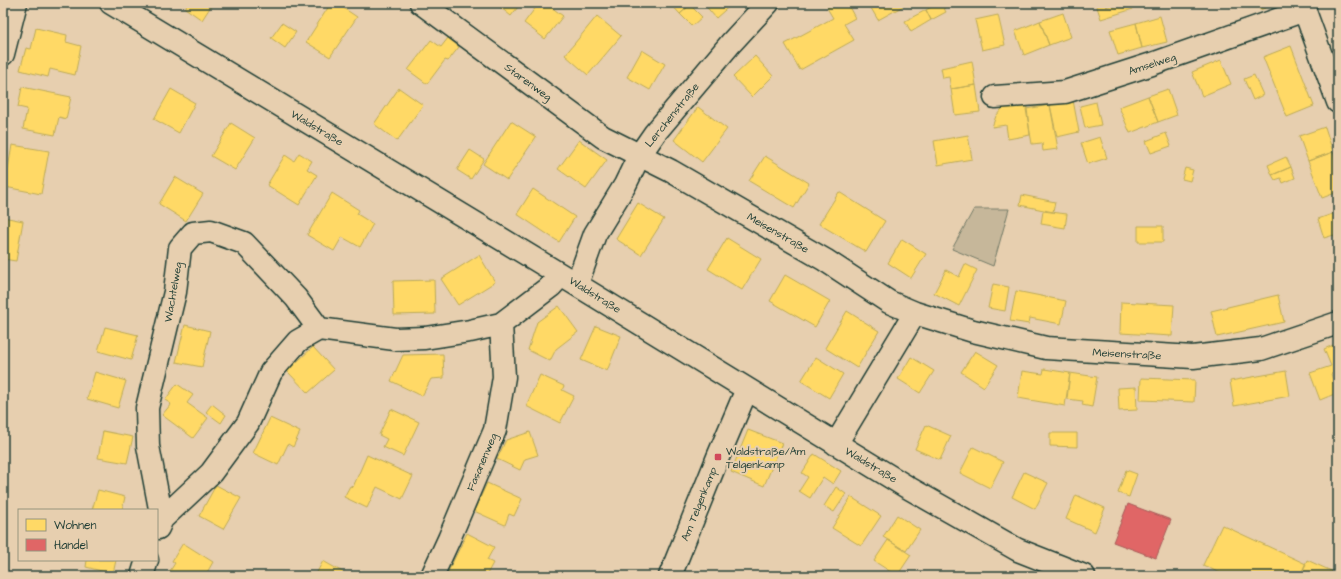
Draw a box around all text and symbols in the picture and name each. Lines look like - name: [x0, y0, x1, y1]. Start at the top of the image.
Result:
- street label: Amselweg: [1126, 49, 1178, 80]
- street label: Starenweg: [501, 60, 555, 105]
- street label: Lerchenstraße: [641, 80, 703, 150]
- street label: Waldstraße: [288, 106, 346, 150]
- street label: Meisenstraße: [744, 209, 812, 257]
- street label: Wachtelweg: [160, 260, 187, 324]
- street label: Waldstraße: [566, 273, 624, 317]
- street label: Meisenstraße: [1092, 345, 1162, 363]
- street label: Fasanenweg: [463, 430, 502, 494]
- street label: Waldstraße: [842, 443, 900, 487]
- place label: Waldstraße/Am Telgenkamp: [726, 444, 806, 473]
- marker: Waldstraße/Am Telgenkamp: [713, 452, 723, 462]
- street label: Am Telgenkamp: [677, 465, 722, 544]
- legend: [18, 509, 158, 561]
- text: Wohnen: [54, 517, 96, 534]
- text: Handel: [54, 537, 88, 554]

